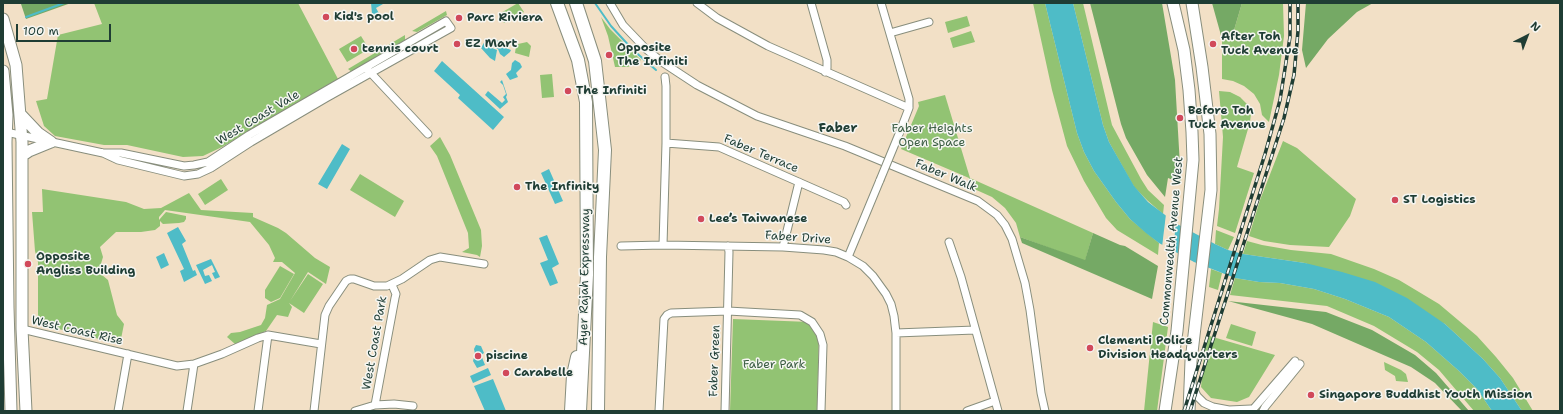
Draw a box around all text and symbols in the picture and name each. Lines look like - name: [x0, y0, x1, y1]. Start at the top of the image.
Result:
- place label: Kid's pool: [334, 10, 394, 24]
- place label: Parc Riviera: [467, 11, 543, 25]
- marker: Kid's pool: [321, 12, 331, 22]
- marker: Parc Riviera: [454, 13, 464, 23]
- scale bar: [18, 16, 113, 42]
- north arrow: [1507, 16, 1547, 56]
- text: N: [1527, 18, 1544, 35]
- text: 100 m: [23, 23, 59, 39]
- place label: After Toh Tuck Avenue: [1221, 30, 1299, 58]
- place label: EZ Mart: [465, 37, 517, 51]
- marker: EZ Mart: [452, 39, 462, 49]
- marker: After Toh Tuck Avenue: [1208, 39, 1218, 49]
- place label: Opposite The Infiniti: [617, 41, 688, 69]
- place label: tennis court: [362, 42, 439, 56]
- marker: tennis court: [349, 44, 359, 54]
- marker: Opposite The Infiniti: [604, 50, 614, 60]
- place label: The Infiniti: [576, 84, 647, 98]
- marker: The Infiniti: [563, 86, 573, 96]
- street label: West Coast Vale: [214, 88, 302, 148]
- place label: Before Toh Tuck Avenue: [1188, 104, 1266, 132]
- marker: Before Toh Tuck Avenue: [1175, 113, 1185, 123]
- district label: Faber: [819, 121, 857, 137]
- park label: Faber Heights Open Space: [891, 122, 973, 150]
- street label: Faber Terrace: [722, 132, 800, 176]
- street label: Faber Walk: [913, 156, 979, 196]
- street label: Commonwealth Avenue West: [1157, 156, 1187, 326]
- place label: The Infinity: [525, 180, 599, 194]
- marker: The Infinity: [512, 182, 522, 192]
- place label: ST Logistics: [1403, 193, 1476, 207]
- marker: ST Logistics: [1390, 195, 1400, 205]
- street label: Ayer Rajah Expressway: [577, 208, 593, 346]
- place label: Lee’s Taiwanese: [709, 212, 807, 226]
- marker: Lee’s Taiwanese: [696, 214, 706, 224]
- street label: Faber Drive: [764, 229, 832, 247]
- place label: Opposite Angliss Building: [36, 250, 135, 278]
- marker: Opposite Angliss Building: [23, 259, 33, 269]
- street label: West Coast Park: [360, 295, 390, 391]
- street label: West Coast Rise: [30, 313, 124, 349]
- street label: Faber Green: [707, 325, 723, 397]
- place label: Clementi Police Division Headquarters: [1098, 334, 1237, 362]
- marker: Clementi Police Division Headquarters: [1085, 343, 1095, 353]
- place label: piscine: [486, 349, 528, 363]
- marker: piscine: [473, 351, 483, 361]
- park label: Faber Park: [743, 358, 805, 372]
- place label: Carabelle: [514, 366, 573, 380]
- marker: Carabelle: [501, 368, 511, 378]
- place label: Singapore Buddhist Youth Mission: [1319, 388, 1532, 402]
- marker: Singapore Buddhist Youth Mission: [1306, 390, 1316, 400]

